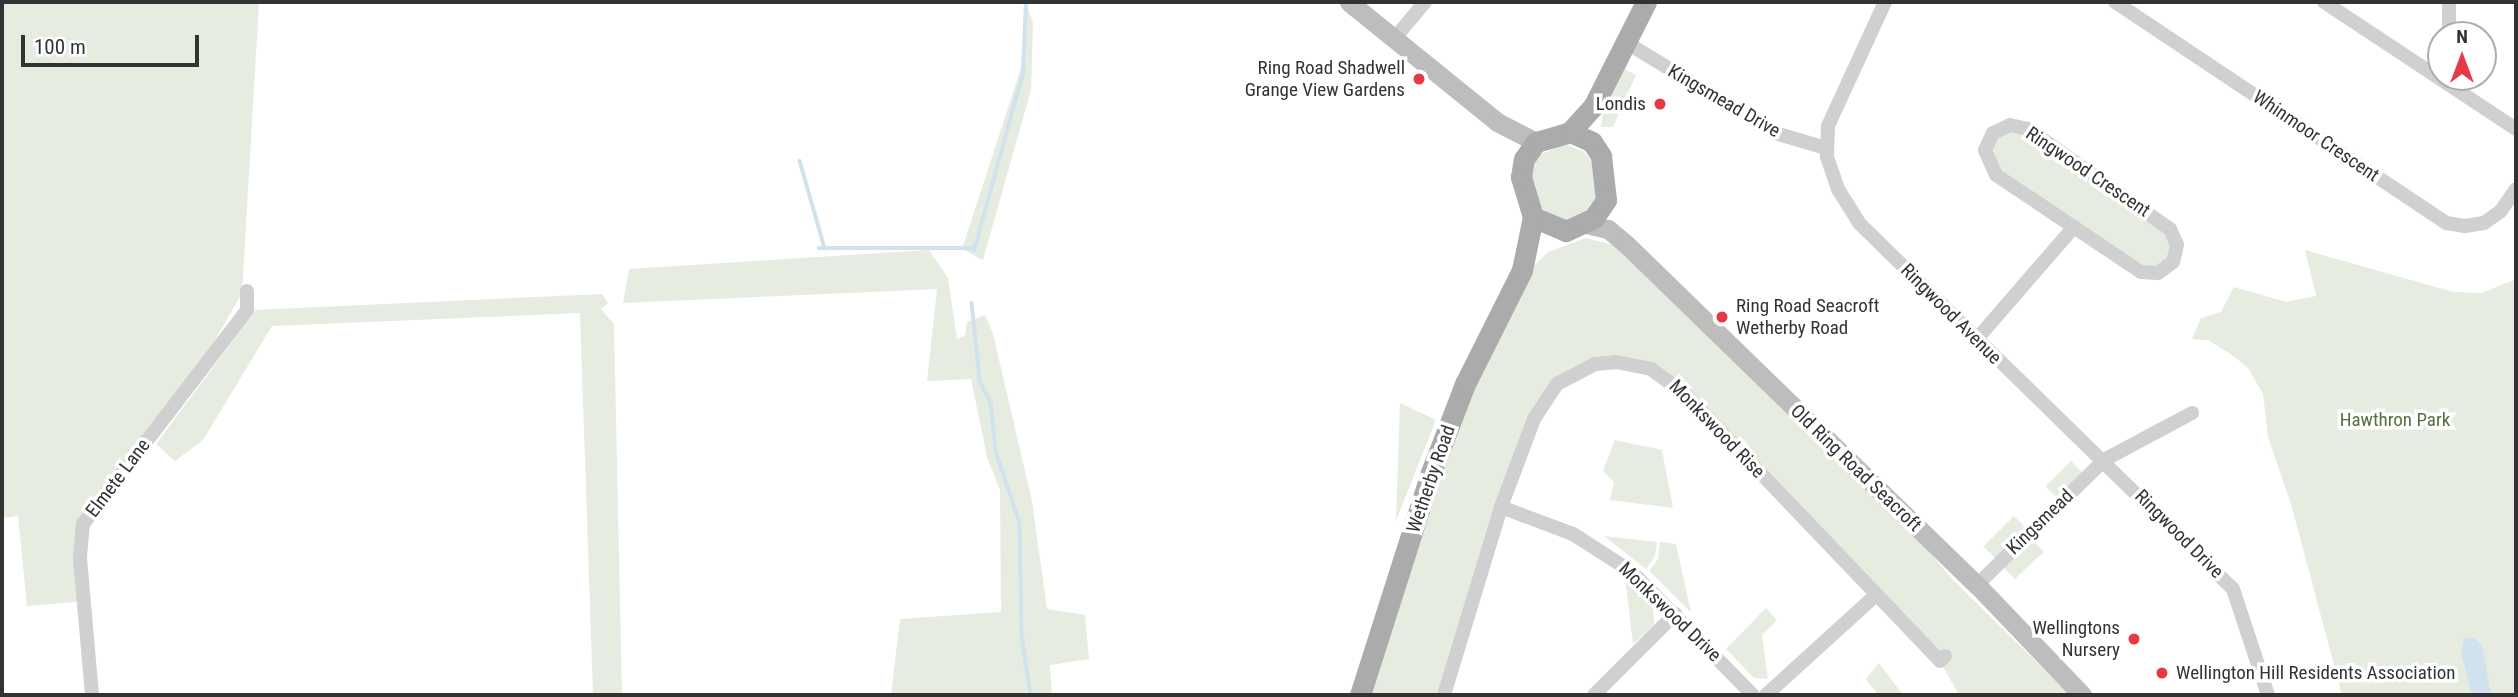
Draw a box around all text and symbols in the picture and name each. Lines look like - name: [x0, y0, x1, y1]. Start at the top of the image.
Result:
- scale bar: [24, 21, 203, 65]
- north arrow: [2427, 21, 2497, 91]
- text: N: [2456, 25, 2468, 48]
- text: 100 m: [34, 35, 86, 59]
- place label: Ring Road Shadwell Grange View Gardens: [1245, 57, 1405, 101]
- street label: Kingsmead Drive: [1664, 60, 1784, 142]
- marker: Ring Road Shadwell Grange View Gardens: [1411, 71, 1427, 87]
- street label: Whinmoor Crescent: [2249, 85, 2383, 187]
- place label: Londis: [1596, 93, 1646, 115]
- marker: Londis: [1652, 96, 1668, 112]
- street label: Ringwood Crescent: [2022, 122, 2154, 222]
- street label: Ringwood Avenue: [1896, 259, 2006, 369]
- place label: Ring Road Seacroft Wetherby Road: [1736, 295, 1879, 339]
- marker: Ring Road Seacroft Wetherby Road: [1714, 309, 1730, 325]
- street label: Monkswood Rise: [1664, 375, 1770, 483]
- street label: Old Ring Road Seacroft: [1786, 400, 1926, 536]
- park label: Hawthron Park: [2340, 409, 2450, 431]
- street label: Wetherby Road: [1402, 422, 1460, 536]
- street label: Elmete Lane: [81, 434, 155, 522]
- street label: Kingsmead: [2002, 485, 2078, 559]
- street label: Ringwood Drive: [2130, 485, 2228, 583]
- street label: Monkswood Drive: [1614, 557, 1726, 667]
- place label: Wellingtons Nursery: [2032, 617, 2120, 661]
- marker: Wellingtons Nursery: [2126, 631, 2142, 647]
- place label: Wellington Hill Residents Association: [2176, 662, 2455, 684]
- marker: Wellington Hill Residents Association: [2154, 665, 2170, 681]

